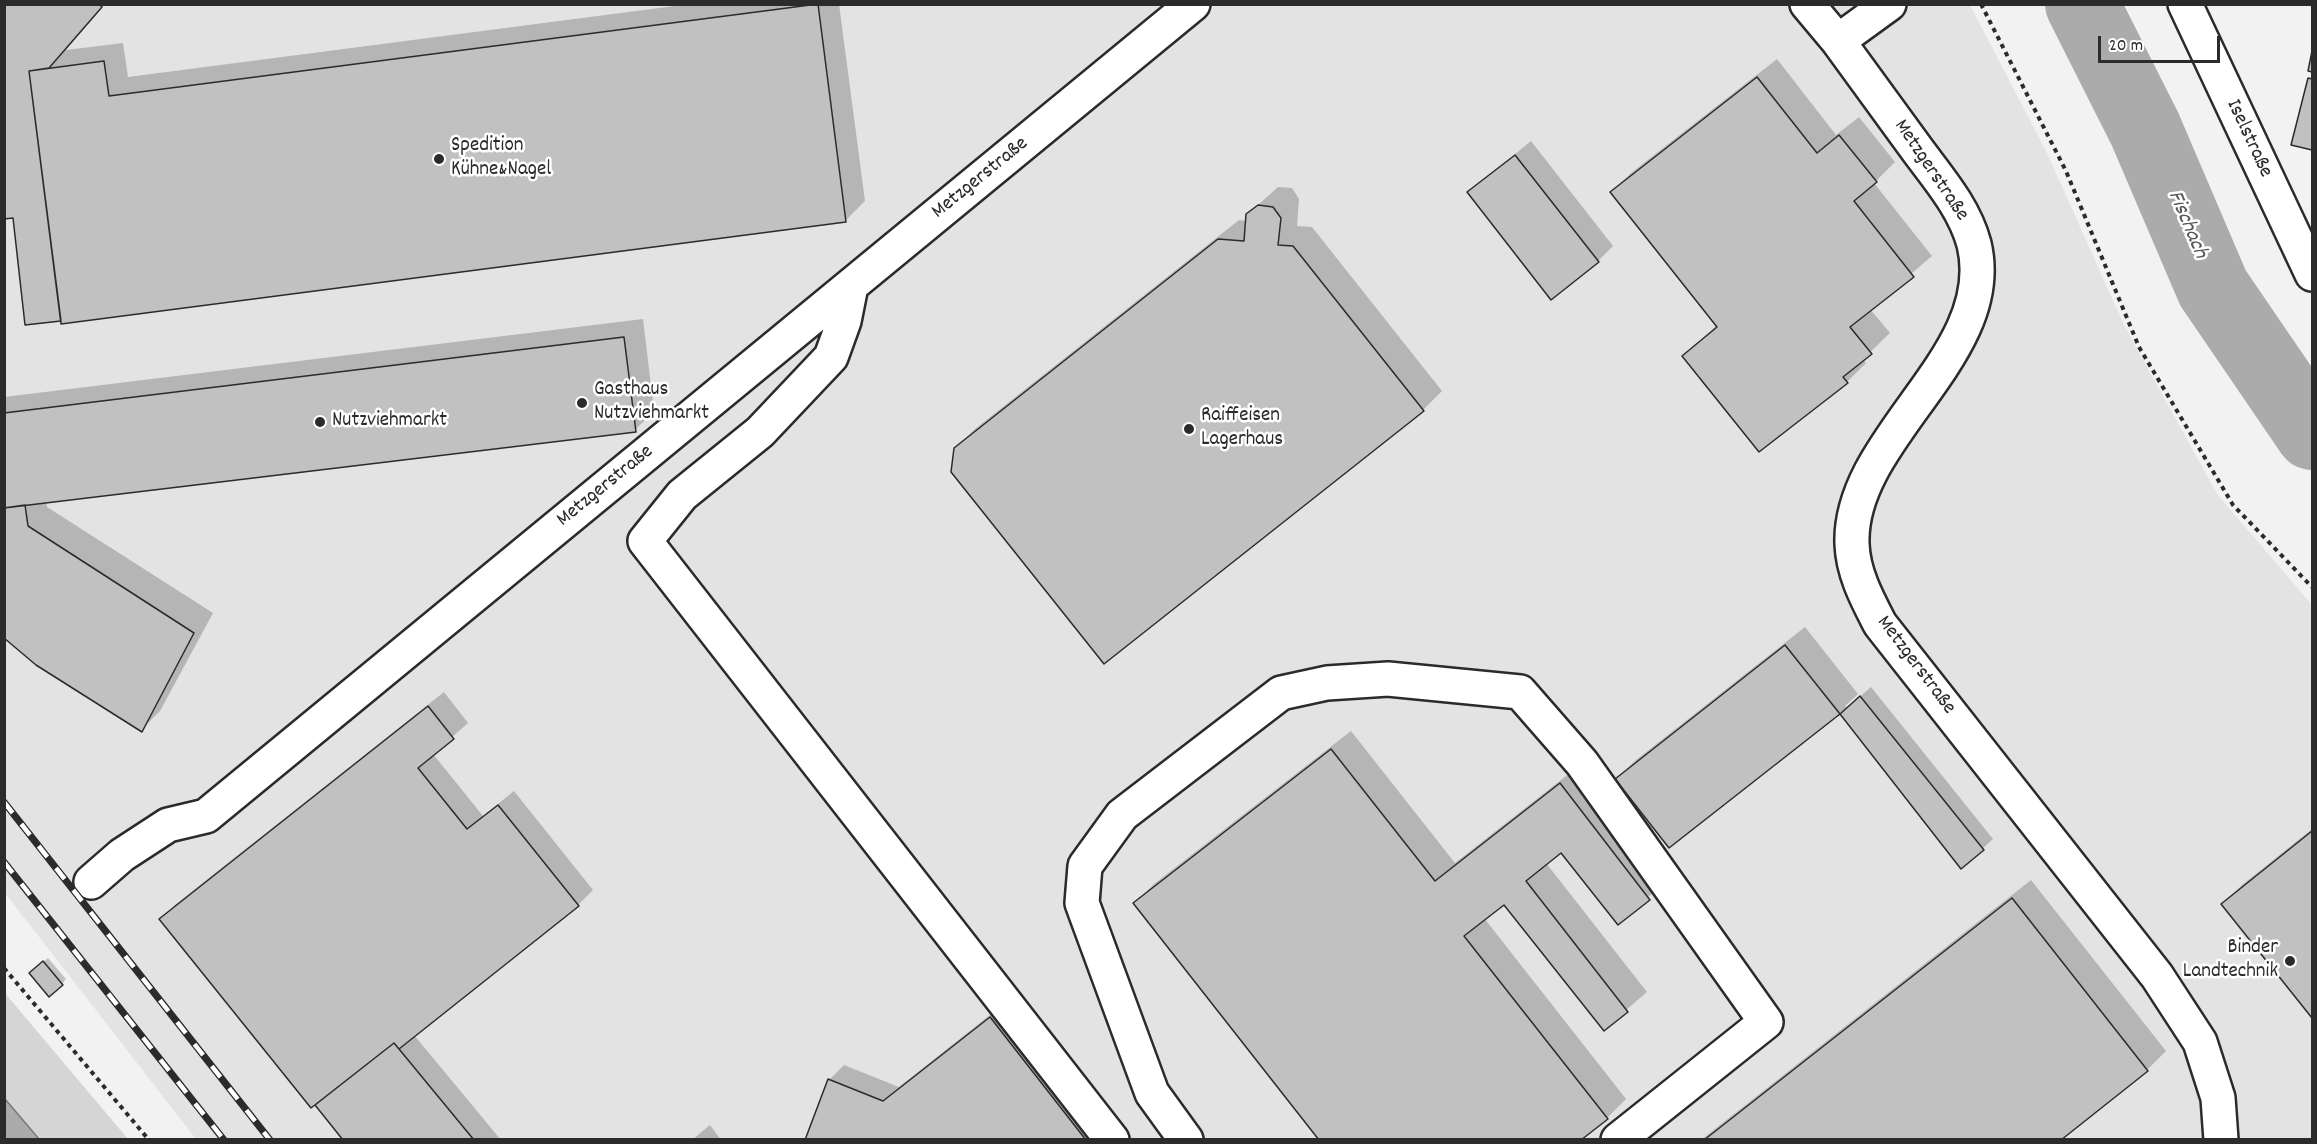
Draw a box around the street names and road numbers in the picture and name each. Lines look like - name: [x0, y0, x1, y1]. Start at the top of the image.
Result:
- street label: Iselstraße: [2219, 96, 2277, 182]
- street label: Metzgerstraße: [1887, 115, 1973, 227]
- street label: Metzgerstraße: [928, 132, 1034, 226]
- street label: Metzgerstraße: [553, 440, 659, 534]
- street label: Metzgerstraße: [1870, 612, 1960, 720]

